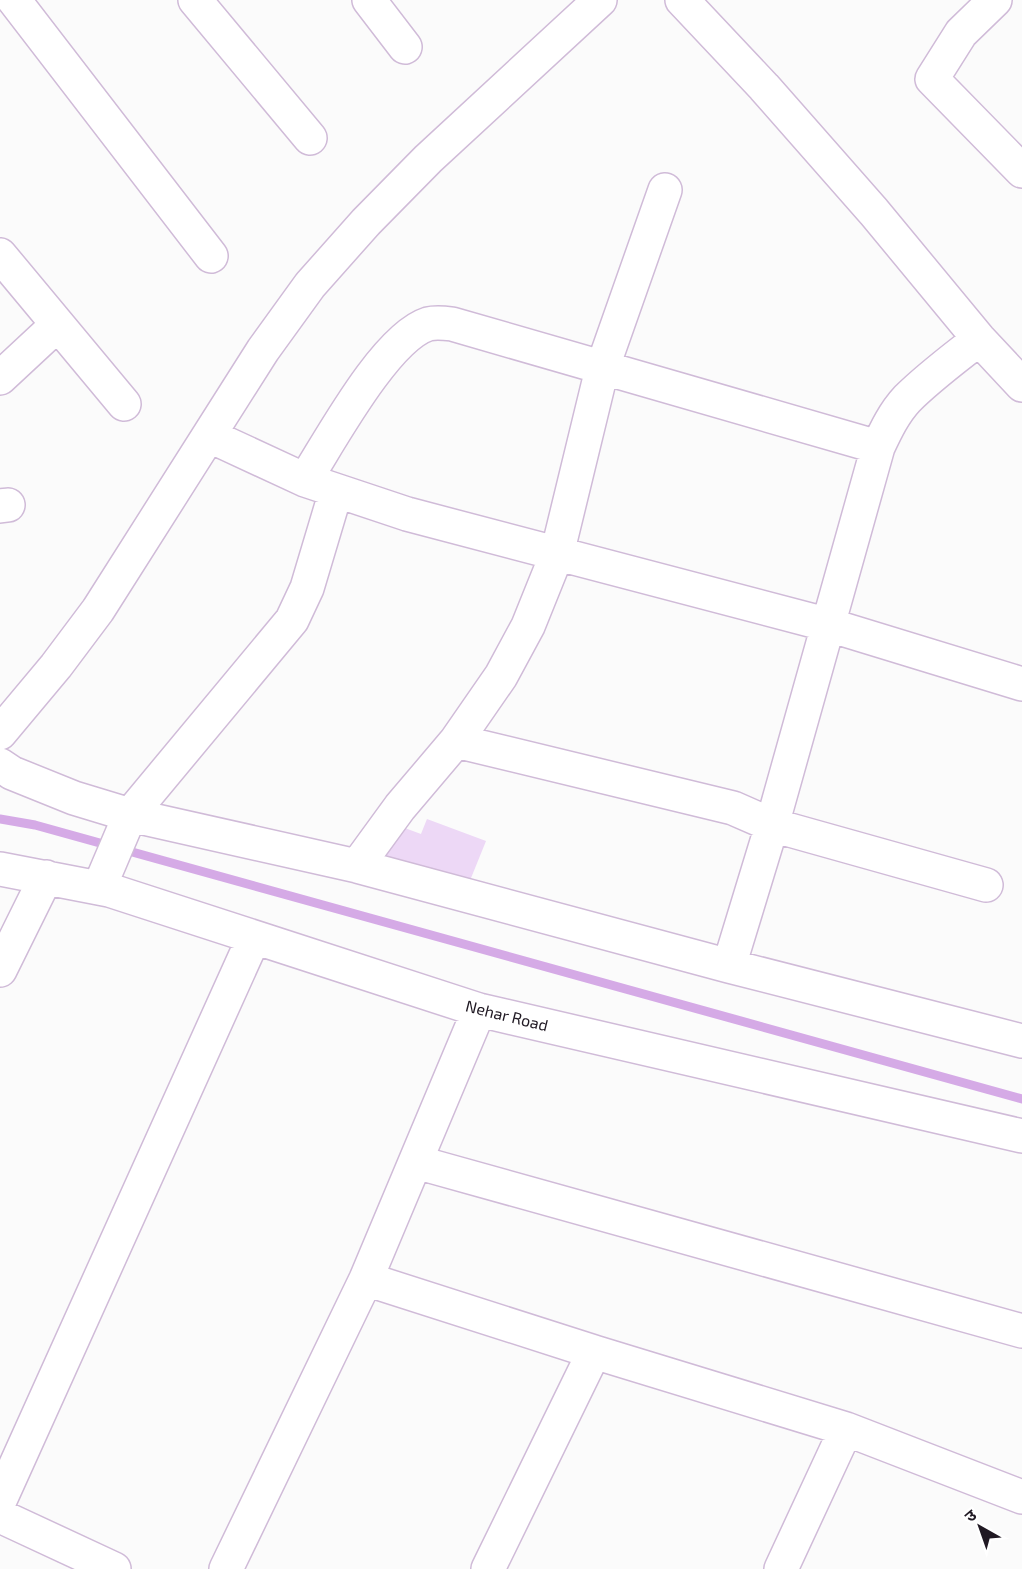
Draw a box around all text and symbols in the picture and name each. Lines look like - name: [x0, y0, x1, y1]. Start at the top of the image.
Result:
- street label: Nehar Road: [464, 996, 550, 1034]
- north arrow: [950, 1497, 1010, 1557]
- text: उ: [960, 1504, 980, 1525]

